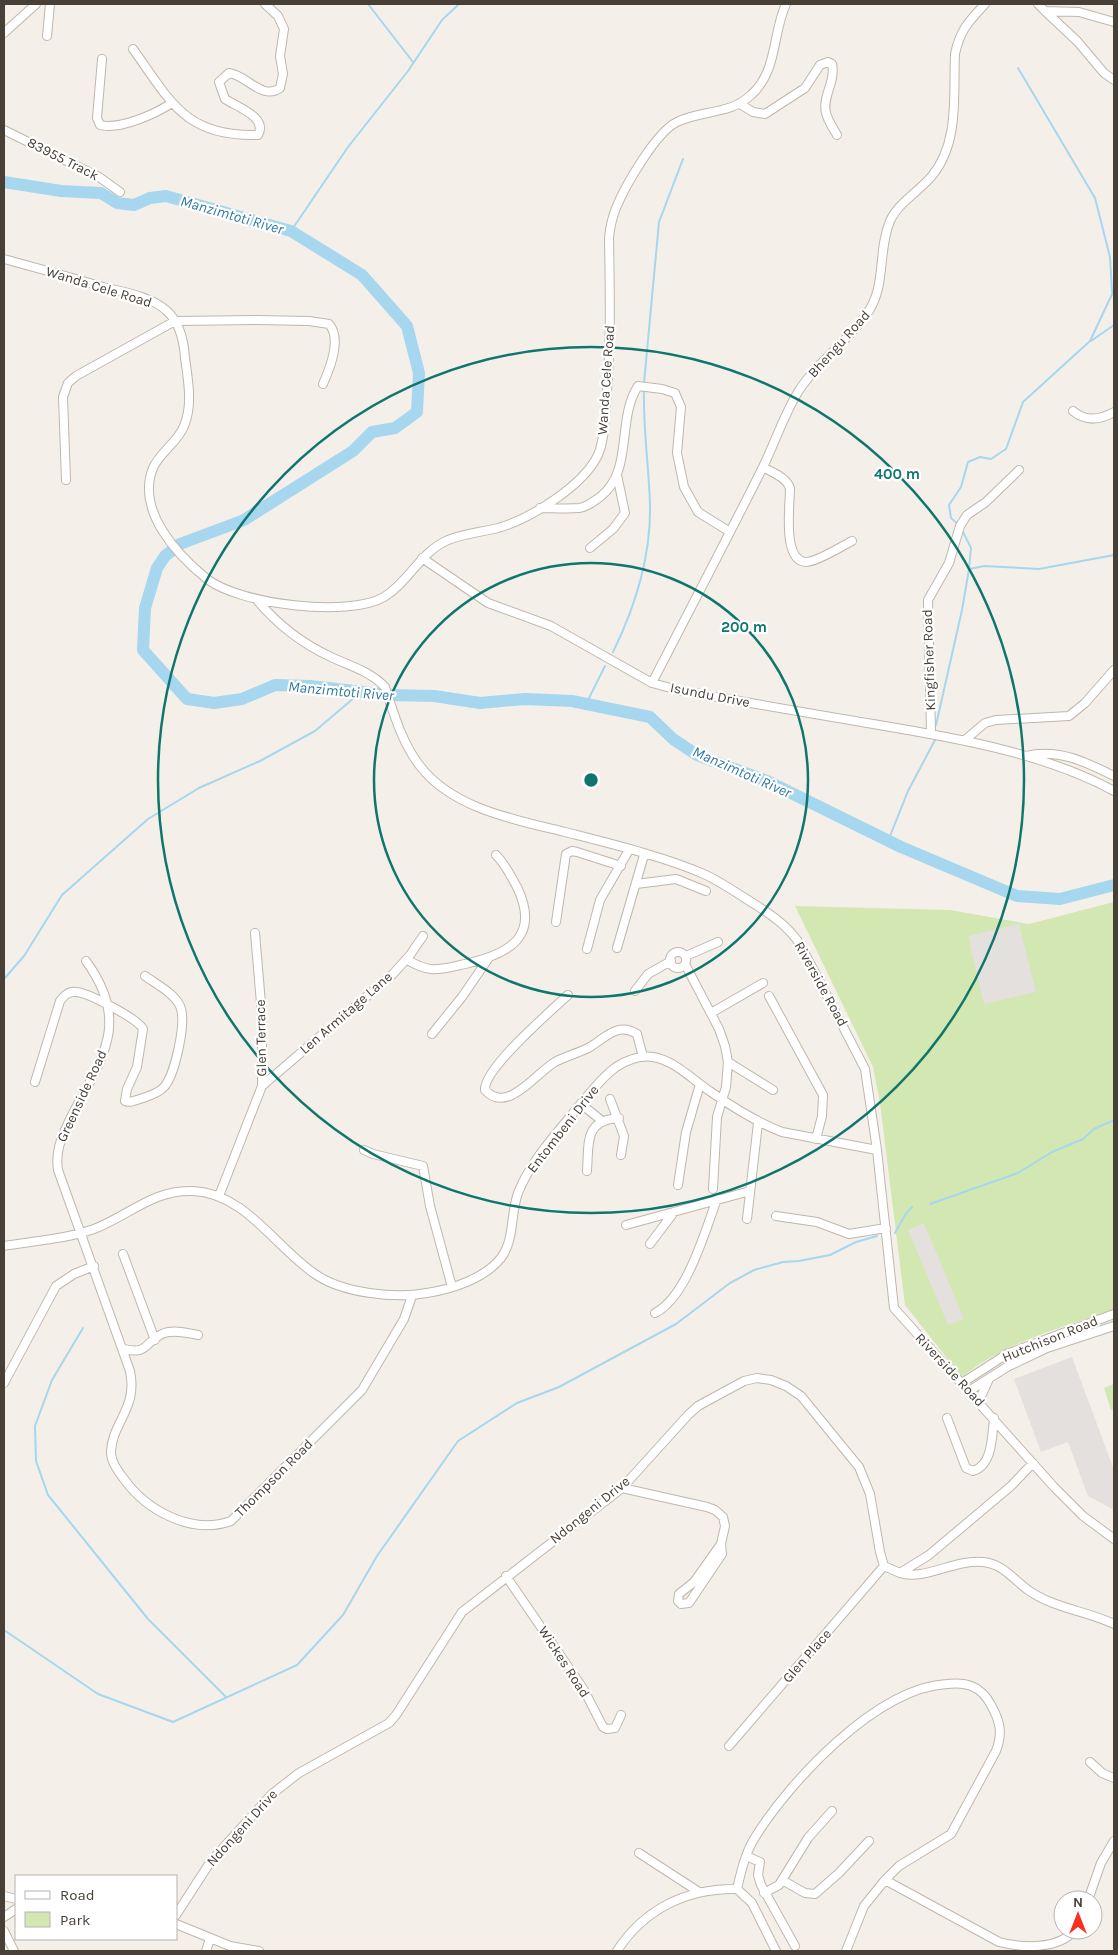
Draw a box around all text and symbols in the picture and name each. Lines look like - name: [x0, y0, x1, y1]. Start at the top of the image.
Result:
- street label: 83955 Track: [24, 134, 102, 184]
- water label: Manzimtoti River: [178, 192, 286, 239]
- street label: Wanda Cele Road: [44, 263, 154, 311]
- street label: Bhengu Road: [804, 307, 874, 381]
- street label: Wanda Cele Road: [594, 325, 618, 435]
- text: 400 m: [874, 465, 920, 483]
- street label: Kingfisher Road: [919, 609, 939, 711]
- text: 200 m: [721, 618, 767, 636]
- water label: Manzimtoti River: [287, 677, 396, 705]
- street label: Isundu Drive: [669, 679, 751, 711]
- water label: Manzimtoti River: [690, 742, 795, 802]
- centre of rings: [582, 771, 600, 789]
- street label: Riverside Road: [791, 939, 851, 1029]
- street label: Len Armitage Lane: [296, 968, 396, 1058]
- street label: Glen Terrace: [252, 999, 270, 1077]
- street label: Greenside Road: [53, 1047, 111, 1145]
- street label: Entombeni Drive: [524, 1082, 602, 1176]
- street label: Hutchison Road: [1000, 1312, 1100, 1366]
- street label: Riverside Road: [912, 1330, 988, 1410]
- street label: Thompson Road: [231, 1435, 317, 1521]
- street label: Ndongeni Drive: [547, 1473, 633, 1547]
- street label: Wickes Road: [535, 1623, 593, 1701]
- street label: Glen Place: [779, 1626, 835, 1686]
- street label: Ndongeni Drive: [203, 1786, 281, 1870]
- legend: [15, 1875, 178, 1940]
- text: Road: [60, 1886, 95, 1904]
- north arrow: [1053, 1890, 1103, 1940]
- text: N: [1073, 1894, 1083, 1911]
- text: Park: [60, 1911, 90, 1929]

